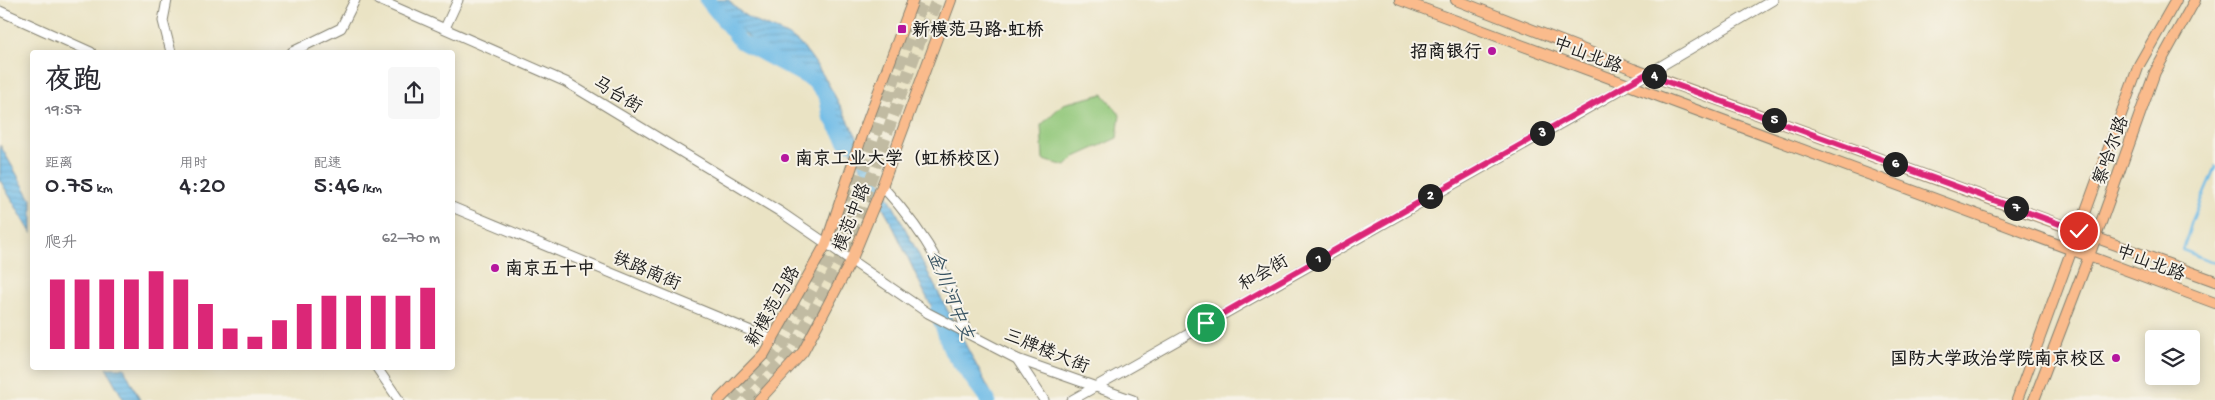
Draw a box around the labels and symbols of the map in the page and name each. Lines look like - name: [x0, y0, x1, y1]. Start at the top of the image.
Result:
- place label: 新模范马路·虹桥: [912, 20, 1044, 42]
- marker: 新模范马路·虹桥: [896, 23, 908, 35]
- street label: 中山北路: [1550, 33, 1625, 79]
- place label: 招商银行: [1410, 42, 1482, 64]
- marker: 招商银行: [1486, 45, 1498, 57]
- pin: 4: [1642, 64, 1666, 88]
- street label: 马台街: [588, 72, 646, 119]
- pin: 5: [1762, 108, 1786, 132]
- street label: 察哈尔路: [2089, 113, 2135, 188]
- pin: 3: [1530, 120, 1554, 146]
- place label: 南京工业大学（虹桥校区）: [795, 149, 1011, 171]
- marker: 南京工业大学（虹桥校区）: [779, 152, 791, 164]
- pin: 6: [1882, 152, 1908, 176]
- street label: 模范中路: [829, 180, 877, 255]
- pin: 2: [1418, 184, 1442, 208]
- pin: 7: [2004, 196, 2028, 220]
- pin: [2058, 210, 2100, 252]
- street label: 中山北路: [2113, 241, 2188, 287]
- pin: 1: [1306, 246, 1330, 272]
- street label: 铁路南街: [609, 248, 684, 296]
- water label: 金川河中支: [920, 248, 978, 345]
- street label: 和会街: [1235, 251, 1293, 297]
- place label: 南京五十中: [505, 259, 595, 281]
- marker: 南京五十中: [489, 262, 501, 274]
- street label: 新模范马路: [742, 263, 806, 351]
- pin: [1185, 302, 1227, 344]
- street label: 三牌楼大街: [1000, 325, 1092, 379]
- place label: 国防大学政治学院南京校区: [1890, 349, 2106, 371]
- marker: 国防大学政治学院南京校区: [2110, 352, 2122, 364]

